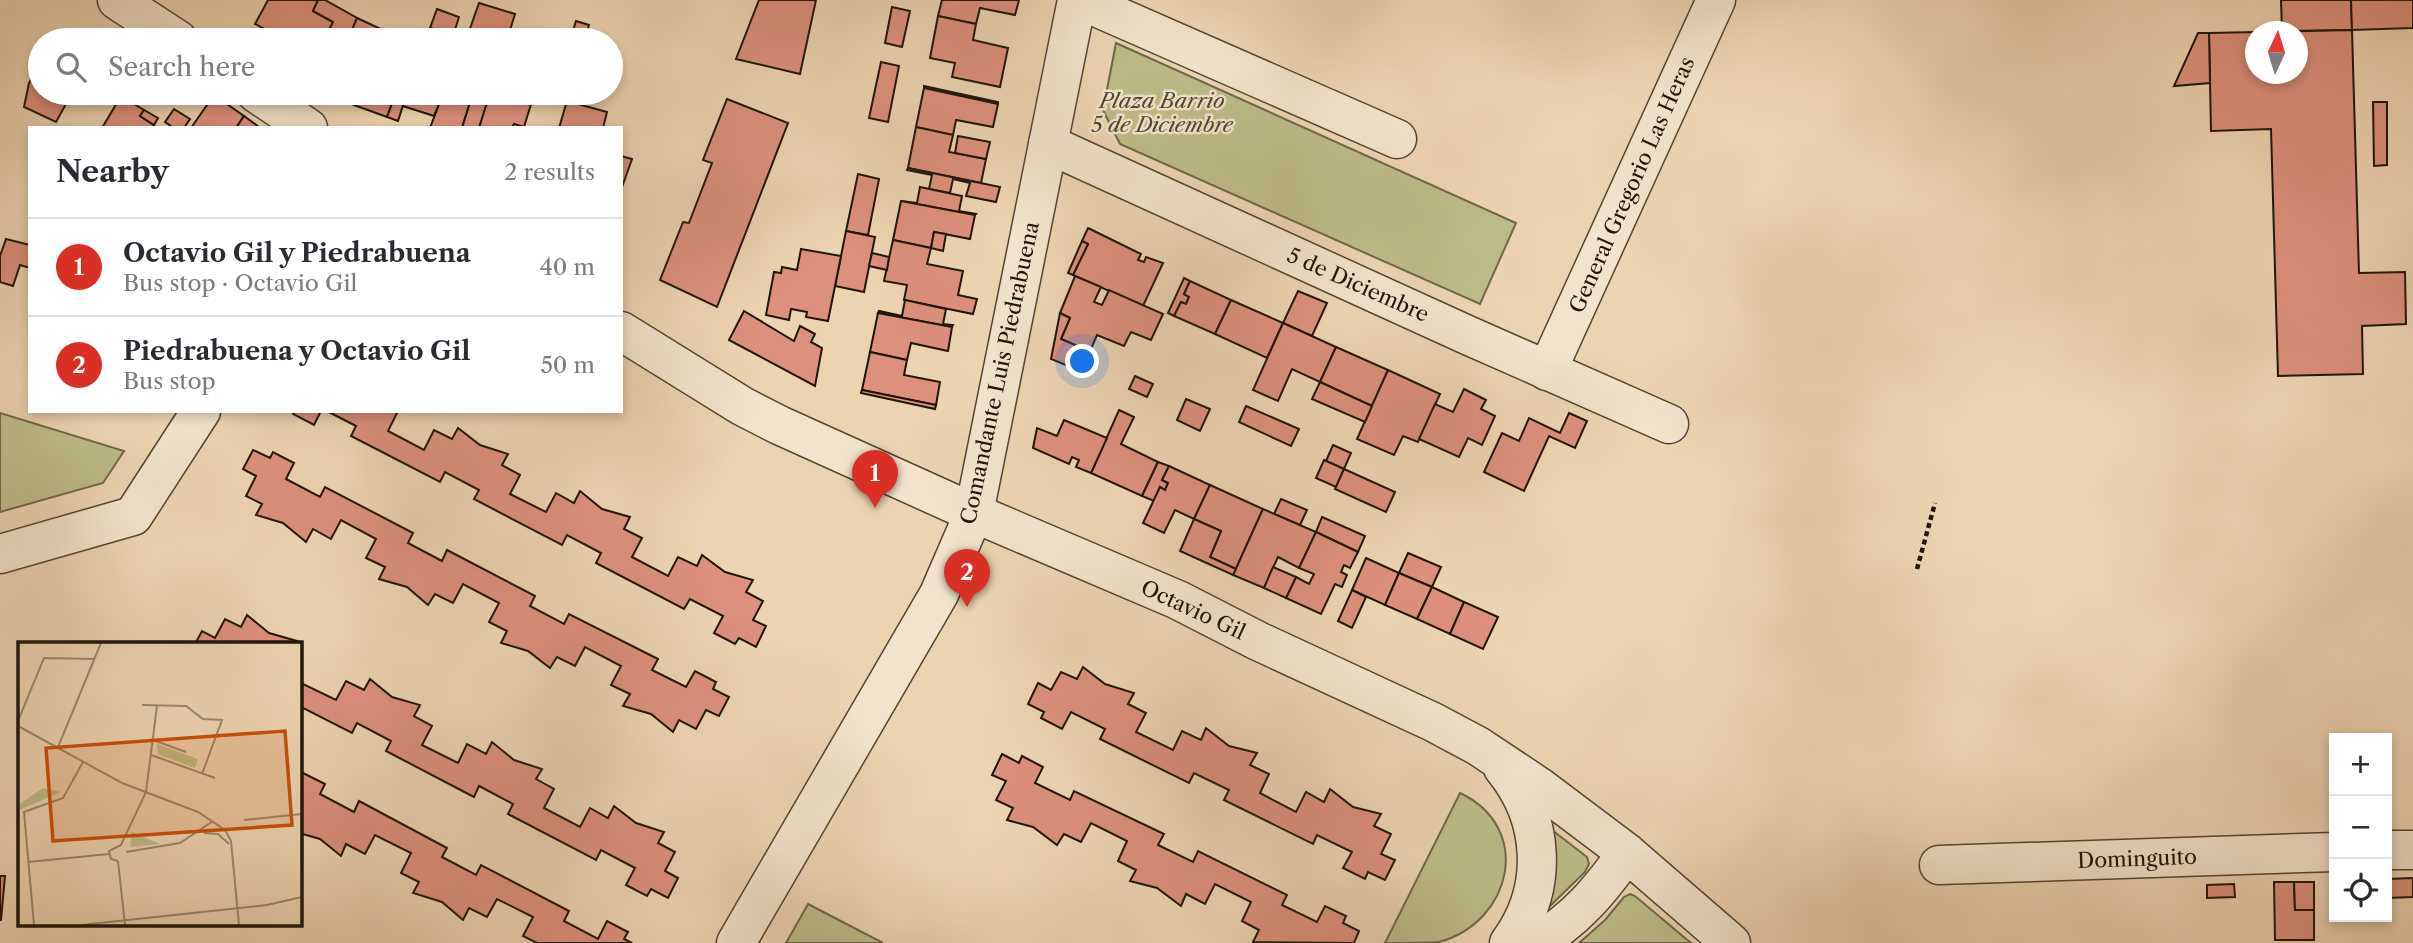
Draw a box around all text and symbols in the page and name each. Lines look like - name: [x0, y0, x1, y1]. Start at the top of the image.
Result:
- north arrow: [2245, 21, 2308, 84]
- search box: [28, 28, 623, 105]
- icon: search: [52, 48, 90, 86]
- text: Search here: [108, 51, 255, 83]
- street label: General Gregorio Las Heras: [1564, 53, 1699, 317]
- park label: Plaza Barrio 5 de Diciembre: [1091, 88, 1234, 137]
- text: Nearby: [56, 153, 169, 190]
- text: 2 results: [504, 158, 595, 186]
- street label: Comandante Luis Piedrabuena: [955, 218, 1044, 526]
- text: Octavio Gil y Piedrabuena: [123, 237, 471, 269]
- street label: 5 de Diciembre: [1284, 242, 1433, 327]
- text: 1: [74, 253, 84, 281]
- text: 40 m: [540, 253, 595, 281]
- text: Bus stop · Octavio Gil: [123, 269, 357, 297]
- text: Piedrabuena y Octavio Gil: [123, 335, 470, 367]
- your location: [1065, 344, 1099, 378]
- text: 2: [72, 351, 86, 379]
- text: 50 m: [540, 351, 595, 379]
- text: Bus stop: [123, 367, 216, 395]
- pin: 1: [852, 450, 898, 508]
- pin: 2: [944, 549, 990, 607]
- street label: Octavio Gil: [1137, 575, 1249, 645]
- inset map: [18, 642, 301, 926]
- map controls: [2329, 733, 2392, 922]
- button: +: [2329, 733, 2392, 796]
- button: −: [2329, 796, 2392, 859]
- street label: Dominguito: [2077, 844, 2197, 873]
- button: locate: [2329, 859, 2392, 922]

